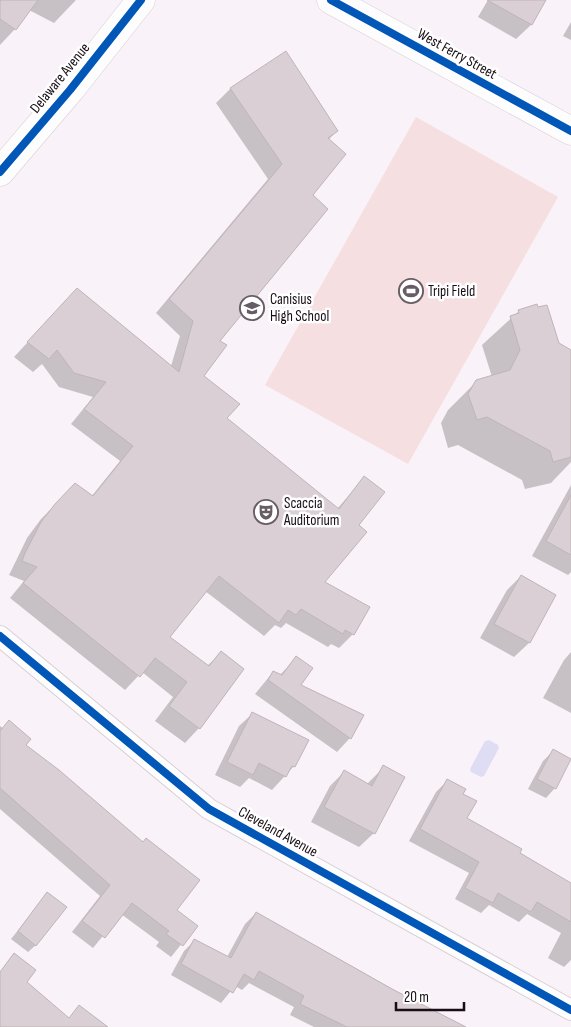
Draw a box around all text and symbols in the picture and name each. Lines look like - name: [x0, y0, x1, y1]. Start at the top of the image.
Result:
- street label: West Ferry Street: [414, 24, 500, 84]
- street label: Delaware Avenue: [26, 39, 94, 117]
- sports icon: Tripi Field: [398, 278, 424, 304]
- place label: Tripi Field: [428, 282, 475, 301]
- place label: Canisius High School: [270, 290, 329, 326]
- school or university icon: Canisius High School: [239, 295, 265, 321]
- place label: Scaccia Auditorium: [283, 494, 339, 530]
- theatre icon: Scaccia Auditorium: [253, 499, 279, 525]
- street label: Cleveland Avenue: [235, 802, 321, 862]
- scale bar: [396, 980, 464, 1012]
- text: 20 m: [404, 988, 429, 1007]

